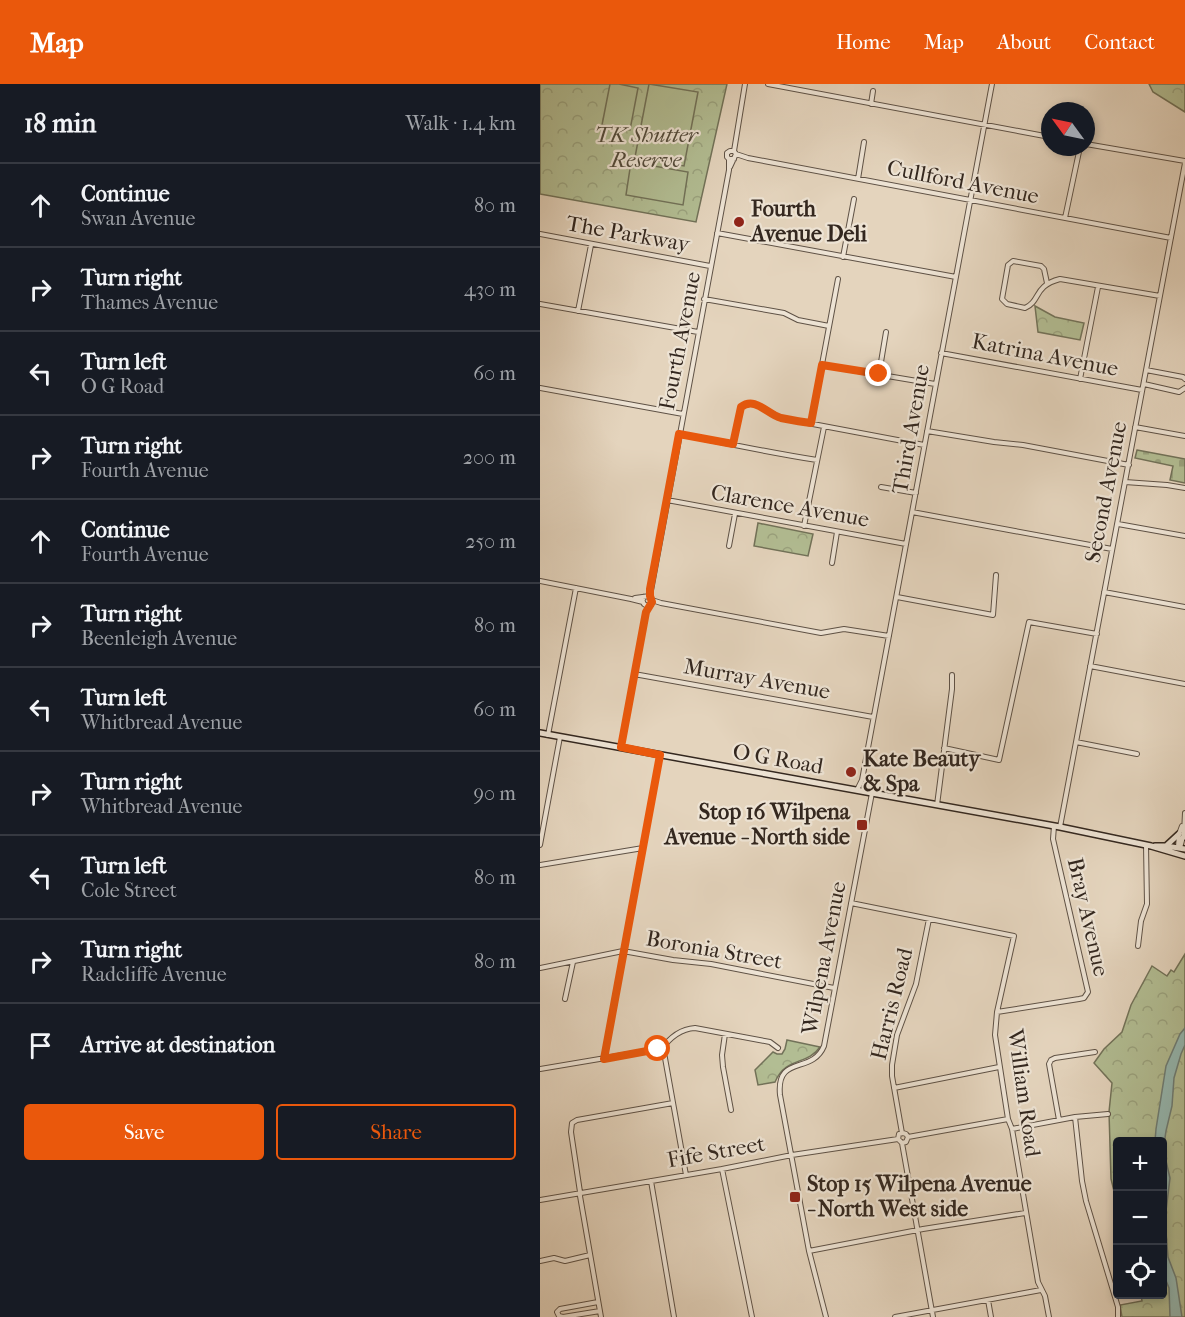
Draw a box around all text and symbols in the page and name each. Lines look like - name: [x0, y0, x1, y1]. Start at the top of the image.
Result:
- text: Map: [30, 26, 84, 59]
- text: Home: [836, 30, 891, 54]
- text: Map: [924, 30, 964, 54]
- text: About: [997, 30, 1051, 54]
- text: Contact: [1084, 30, 1155, 54]
- north arrow: [1041, 102, 1095, 156]
- text: 18 min: [24, 108, 96, 139]
- text: Walk · 1.4 km: [406, 112, 516, 135]
- park label: TK Shutter Reserve: [594, 122, 700, 173]
- street label: Cullford Avenue: [885, 155, 1041, 209]
- text: Continue: [81, 181, 170, 207]
- icon: ahead: [24, 189, 57, 222]
- text: 80 m: [474, 194, 516, 217]
- place label: Fourth Avenue Deli: [749, 196, 867, 247]
- text: Swan Avenue: [81, 207, 195, 230]
- street label: The Parkway: [564, 210, 693, 258]
- marker: Fourth Avenue Deli: [732, 215, 746, 229]
- text: Turn right: [81, 265, 182, 291]
- street label: Fourth Avenue: [654, 269, 706, 412]
- icon: right: [24, 273, 57, 306]
- text: 430 m: [464, 278, 516, 301]
- text: Thames Avenue: [81, 291, 218, 314]
- street label: Katrina Avenue: [969, 328, 1121, 382]
- text: Turn left: [81, 349, 167, 375]
- icon: left: [24, 357, 57, 390]
- route end: [865, 360, 891, 386]
- text: 60 m: [473, 362, 516, 385]
- street label: Third Avenue: [887, 362, 935, 496]
- text: O G Road: [81, 375, 164, 398]
- street label: Second Avenue: [1080, 419, 1132, 565]
- text: Turn right: [81, 433, 182, 459]
- icon: right: [24, 441, 57, 474]
- text: 200 m: [463, 446, 516, 469]
- text: Fourth Avenue: [81, 459, 209, 482]
- street label: Clarence Avenue: [709, 479, 871, 533]
- text: Continue: [81, 517, 170, 543]
- icon: ahead: [24, 525, 57, 558]
- text: 250 m: [465, 530, 516, 553]
- text: Fourth Avenue: [81, 543, 209, 566]
- text: Turn right: [81, 601, 182, 627]
- icon: right: [24, 609, 57, 642]
- text: 80 m: [474, 614, 516, 637]
- text: Beenleigh Avenue: [81, 627, 237, 650]
- street label: Murray Avenue: [682, 653, 832, 705]
- text: Turn left: [81, 685, 167, 711]
- icon: left: [24, 693, 57, 726]
- text: 60 m: [473, 698, 516, 721]
- text: Whitbread Avenue: [81, 711, 242, 734]
- street label: O G Road: [731, 738, 826, 780]
- place label: Kate Beauty & Spa: [863, 746, 981, 797]
- marker: Kate Beauty & Spa: [844, 765, 858, 779]
- text: Turn right: [81, 769, 182, 795]
- icon: right: [24, 777, 57, 810]
- text: 90 m: [474, 782, 516, 805]
- text: Whitbread Avenue: [81, 795, 242, 818]
- place label: Stop 16 Wilpena Avenue - North side: [663, 799, 851, 850]
- marker: Stop 16 Wilpena Avenue - North side: [855, 818, 869, 832]
- text: Turn left: [81, 853, 167, 879]
- street label: Bray Avenue: [1062, 855, 1114, 979]
- icon: left: [24, 861, 57, 894]
- text: 80 m: [474, 866, 516, 889]
- text: Cole Street: [81, 879, 177, 902]
- street label: Wilpena Avenue: [796, 879, 852, 1038]
- street label: Boronia Street: [644, 925, 784, 975]
- text: Turn right: [81, 937, 182, 963]
- street label: Harris Road: [866, 944, 919, 1063]
- icon: right: [24, 945, 57, 978]
- text: 80 m: [474, 950, 516, 973]
- text: Radcliffe Avenue: [81, 963, 227, 986]
- street label: William Road: [1002, 1026, 1046, 1160]
- icon: arrive: [24, 1029, 57, 1062]
- text: Arrive at destination: [81, 1032, 275, 1058]
- route start: [644, 1035, 670, 1061]
- button: Save: [24, 1104, 264, 1160]
- button: Share: [276, 1104, 516, 1160]
- street label: Fife Street: [665, 1131, 767, 1173]
- map controls: [1113, 1137, 1167, 1299]
- button: +: [1113, 1137, 1167, 1191]
- place label: Stop 15 Wilpena Avenue - North West side: [807, 1171, 1032, 1222]
- marker: Stop 15 Wilpena Avenue - North West side: [788, 1190, 802, 1204]
- button: −: [1113, 1191, 1167, 1245]
- button: locate: [1113, 1245, 1167, 1299]

